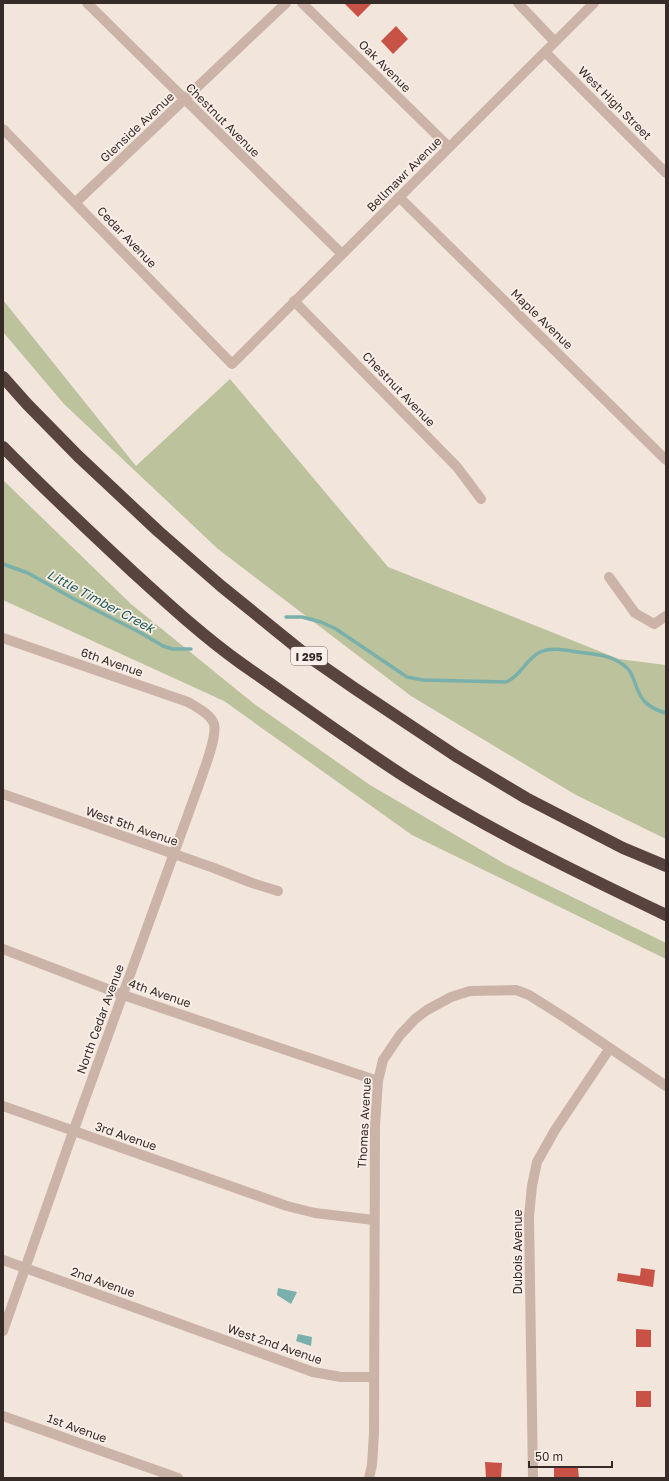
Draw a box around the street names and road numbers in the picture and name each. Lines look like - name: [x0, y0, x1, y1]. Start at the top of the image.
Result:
- street label: Oak Avenue: [356, 37, 414, 95]
- street label: West High Street: [575, 63, 655, 143]
- street label: Chestnut Avenue: [183, 80, 263, 160]
- street label: Glenside Avenue: [97, 89, 177, 165]
- street label: Bellmawr Avenue: [363, 133, 445, 215]
- street label: Cedar Avenue: [94, 203, 160, 271]
- street label: Maple Avenue: [508, 286, 576, 352]
- street label: Chestnut Avenue: [359, 348, 439, 430]
- street label: 6th Avenue: [79, 644, 145, 680]
- road number: I 295: [291, 647, 327, 665]
- street label: West 5th Avenue: [84, 803, 180, 849]
- street label: North Cedar Avenue: [73, 962, 127, 1076]
- street label: 4th Avenue: [127, 975, 193, 1011]
- street label: Thomas Avenue: [354, 1077, 374, 1169]
- street label: 3rd Avenue: [93, 1118, 159, 1154]
- street label: Dubois Avenue: [510, 1209, 525, 1295]
- street label: 2nd Avenue: [69, 1263, 137, 1301]
- street label: West 2nd Avenue: [226, 1321, 324, 1367]
- street label: 1st Avenue: [45, 1410, 109, 1446]

